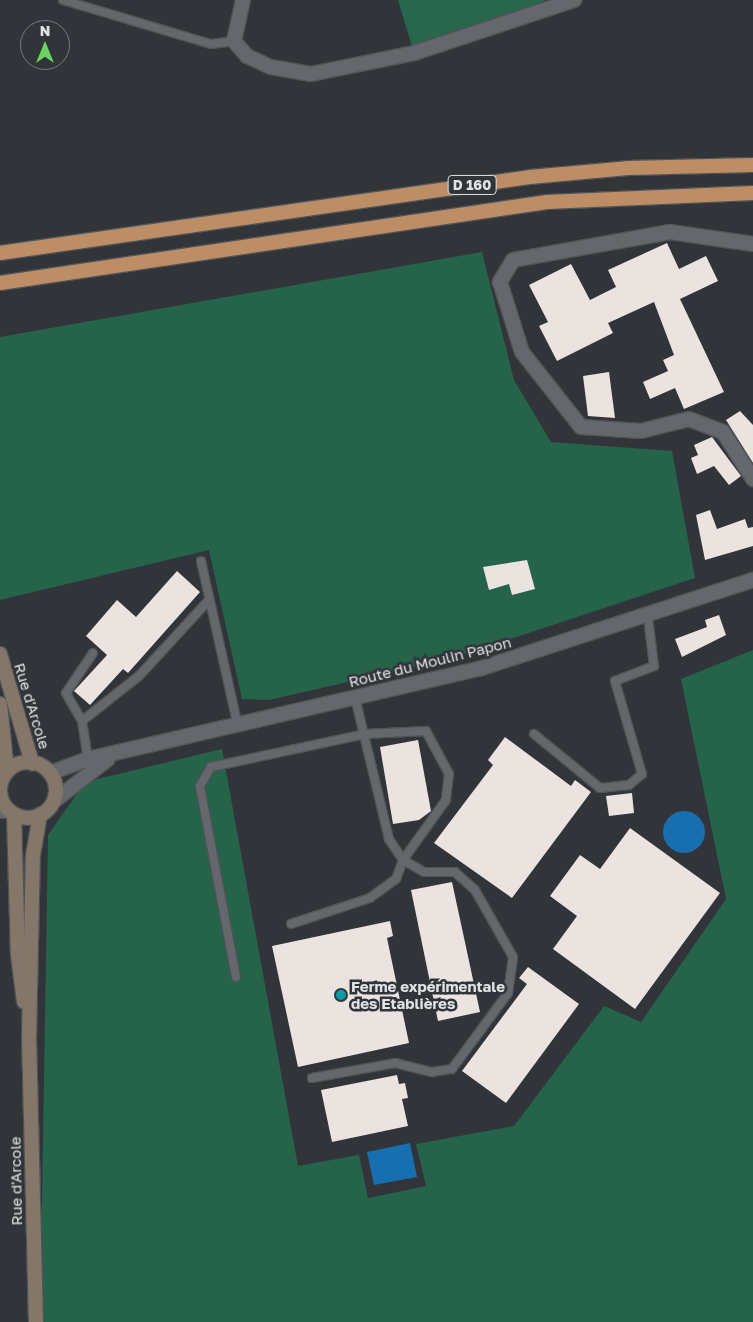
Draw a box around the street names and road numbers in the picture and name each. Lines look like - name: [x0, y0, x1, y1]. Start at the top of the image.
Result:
- road number: D 160: [447, 174, 497, 196]
- street label: Route du Moulin Papon: [347, 633, 513, 691]
- street label: Rue d'Arcole: [10, 661, 54, 751]
- street label: Rue d'Arcole: [6, 1136, 26, 1226]

